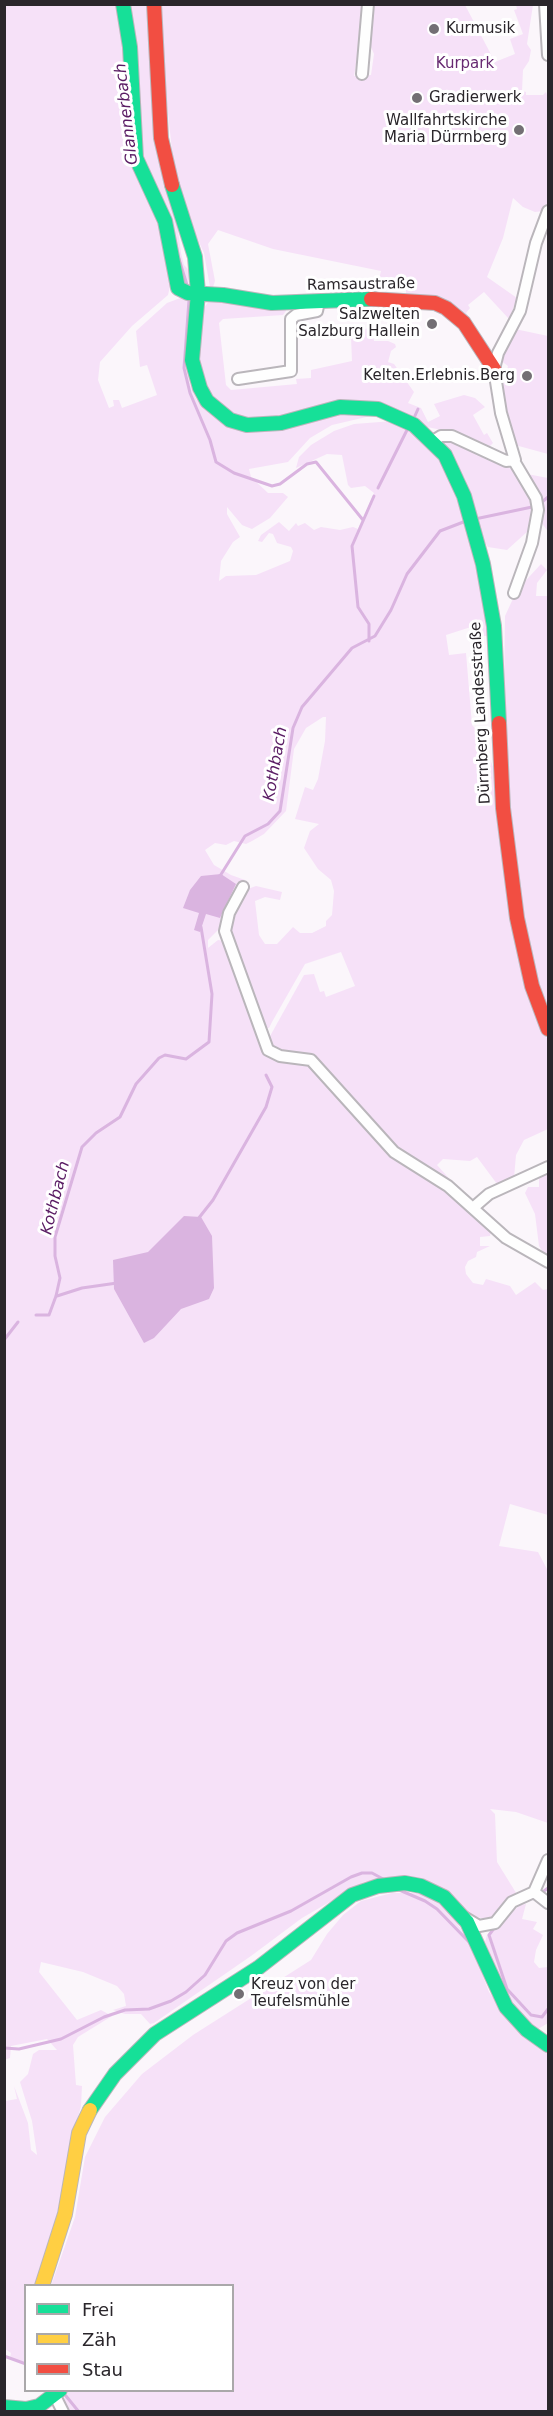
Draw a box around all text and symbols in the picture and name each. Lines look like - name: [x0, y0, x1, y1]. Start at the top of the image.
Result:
- place label: Kurmusik: [446, 20, 515, 38]
- marker: Kurmusik: [427, 22, 441, 36]
- park label: Kurpark: [436, 55, 494, 73]
- water label: Glannerbach: [111, 62, 143, 166]
- place label: Gradierwerk: [429, 89, 521, 107]
- marker: Gradierwerk: [410, 91, 424, 105]
- place label: Wallfahrtskirche Maria Dürrnberg: [384, 112, 507, 147]
- marker: Wallfahrtskirche Maria Dürrnberg: [512, 123, 526, 137]
- street label: Ramsaustraße: [307, 275, 415, 295]
- place label: Salzwelten Salzburg Hallein: [298, 306, 420, 341]
- marker: Salzwelten Salzburg Hallein: [425, 317, 439, 331]
- place label: Kelten.Erlebnis.Berg: [363, 367, 515, 385]
- marker: Kelten.Erlebnis.Berg: [520, 369, 534, 383]
- street label: Dürrnberg Landesstraße: [467, 621, 495, 805]
- water label: Kothbach: [260, 725, 292, 803]
- water label: Kothbach: [38, 1159, 74, 1237]
- place label: Kreuz von der Teufelsmühle: [251, 1976, 355, 2011]
- marker: Kreuz von der Teufelsmühle: [232, 1987, 246, 2001]
- legend: [24, 2284, 234, 2392]
- text: Frei: [82, 2299, 114, 2320]
- text: Zäh: [82, 2329, 117, 2350]
- text: Stau: [82, 2359, 123, 2380]

